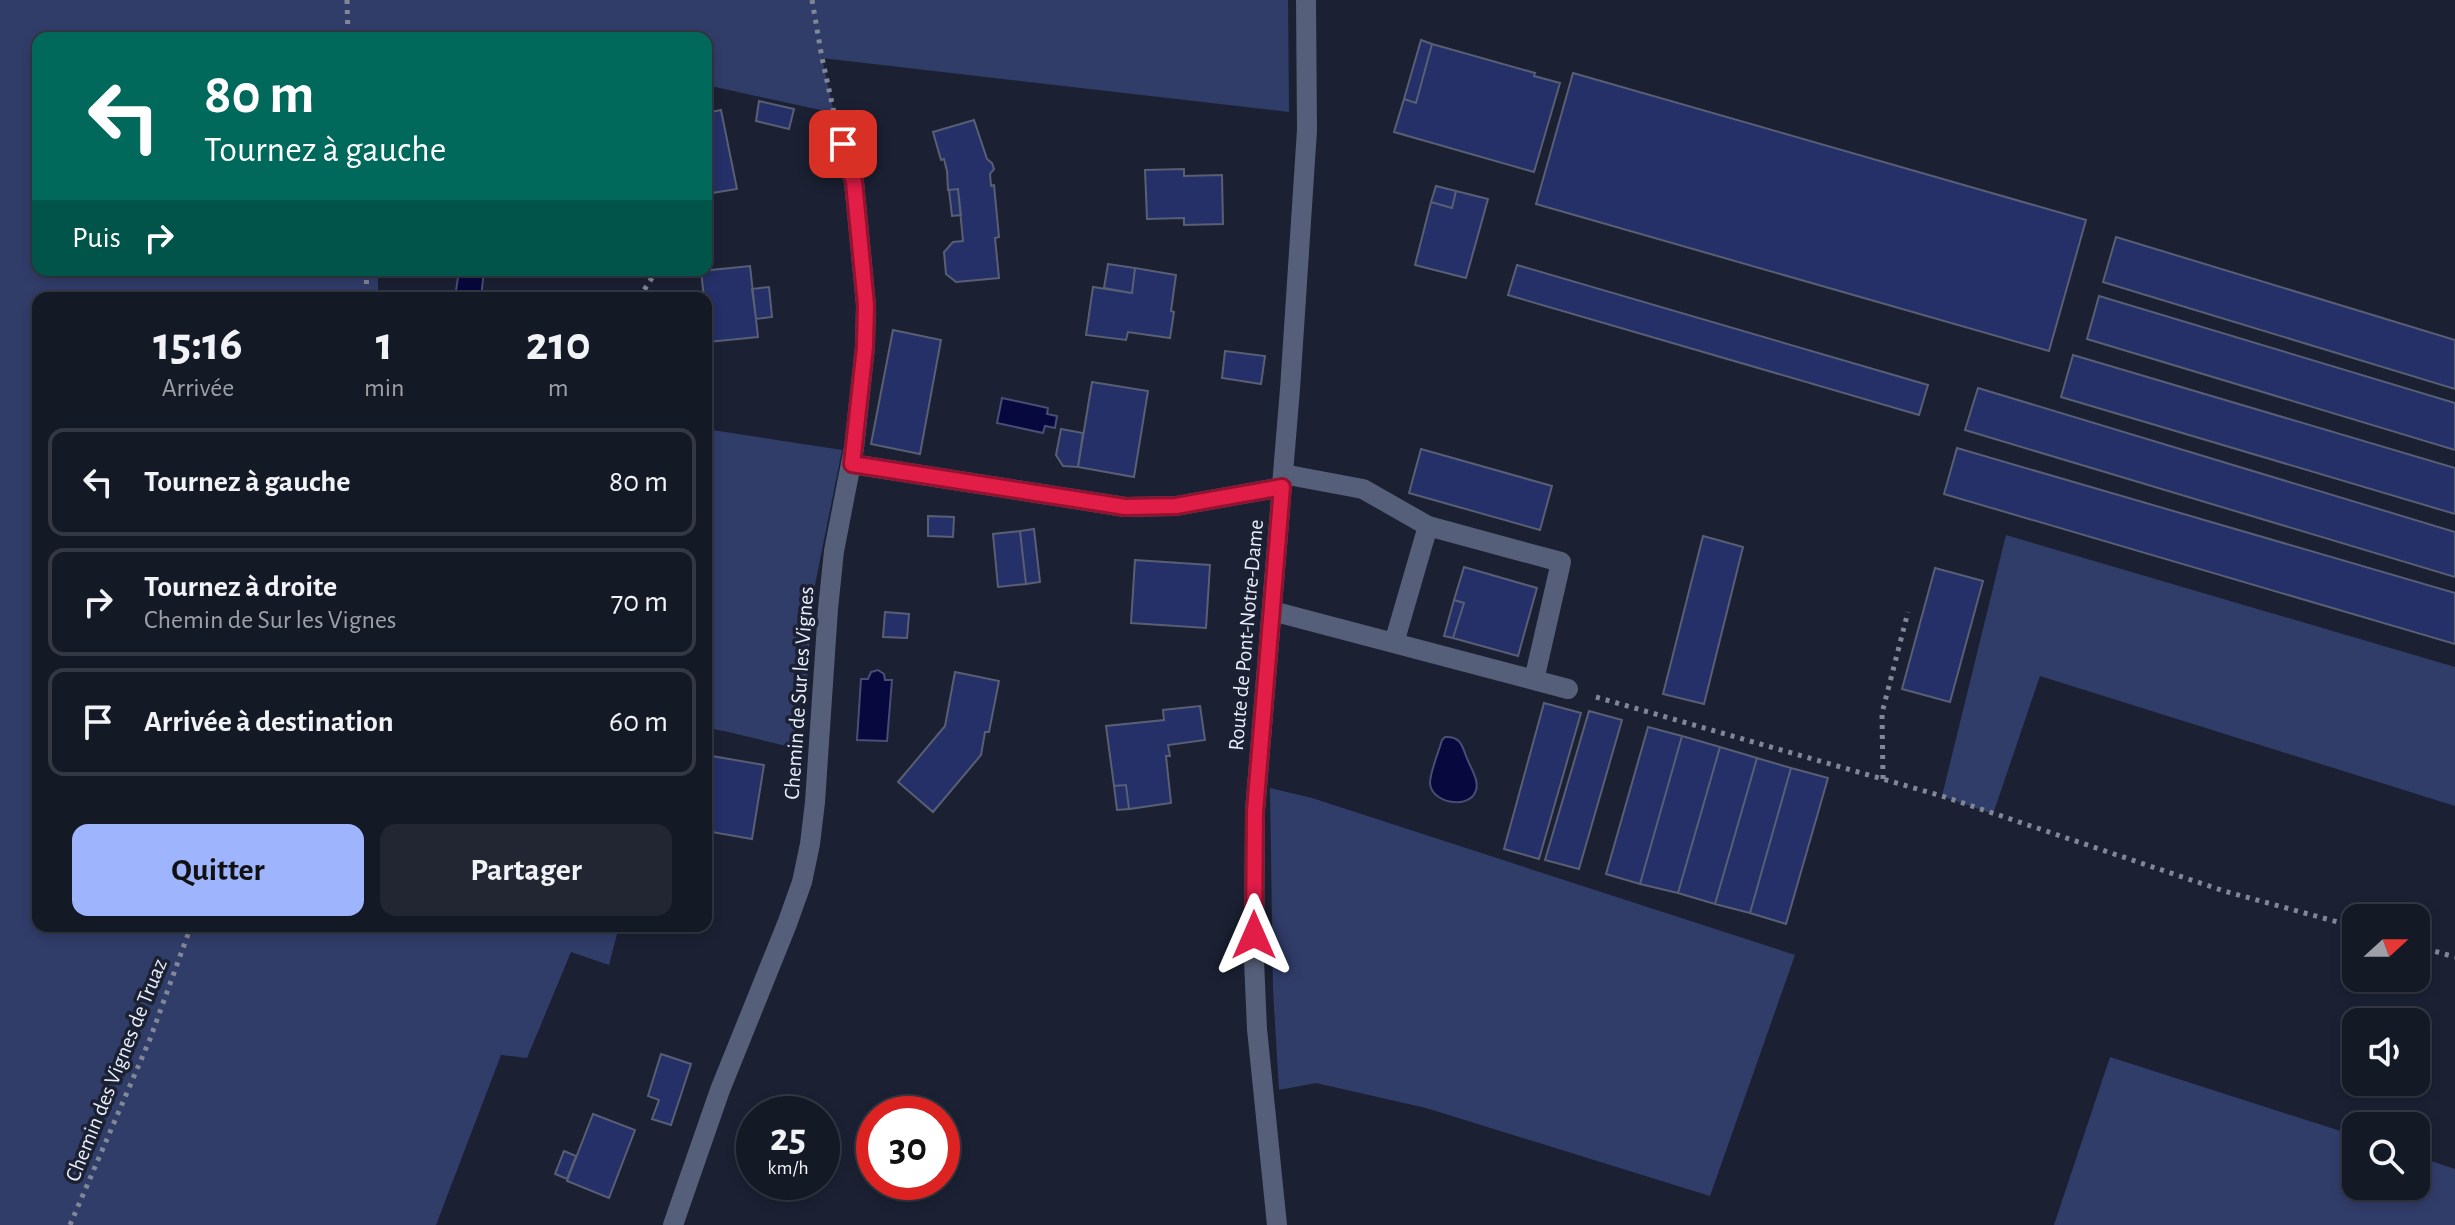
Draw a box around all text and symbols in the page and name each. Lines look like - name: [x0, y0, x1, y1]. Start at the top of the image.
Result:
- icon: left: [72, 64, 176, 168]
- text: 80 m: [204, 67, 314, 123]
- pin: [809, 110, 877, 178]
- icon: arrive: [821, 122, 865, 166]
- text: Tournez à gauche: [204, 132, 446, 168]
- icon: right: [137, 216, 181, 260]
- text: Puis: [72, 223, 121, 253]
- text: 15:16: [153, 321, 243, 369]
- text: 1: [376, 321, 393, 369]
- text: 210: [526, 321, 591, 369]
- text: Arrivée: [162, 375, 234, 401]
- text: min: [364, 375, 405, 401]
- text: m: [548, 375, 569, 401]
- icon: left: [76, 460, 120, 504]
- text: Tournez à gauche: [144, 467, 351, 497]
- text: 80 m: [609, 467, 668, 497]
- street label: Route de Pont-Notre-Dame: [1225, 518, 1267, 752]
- text: Tournez à droite: [144, 572, 337, 602]
- icon: right: [76, 580, 120, 624]
- street label: Chemin de Sur les Vignes: [781, 586, 817, 800]
- text: 70 m: [611, 587, 668, 617]
- text: Chemin de Sur les Vignes: [144, 607, 397, 633]
- icon: arrive: [76, 700, 120, 744]
- text: Arrivée à destination: [144, 707, 394, 737]
- text: 60 m: [609, 707, 668, 737]
- button: Quitter: [72, 824, 364, 916]
- button: Partager: [380, 824, 672, 916]
- position arrow: [1212, 893, 1296, 977]
- north arrow: [2342, 904, 2430, 992]
- map controls: [2342, 904, 2430, 1200]
- street label: Chemin des Vignes de Truaz: [61, 956, 171, 1184]
- button: sound: [2342, 1008, 2430, 1096]
- speed limit sign: 30: [856, 1096, 960, 1200]
- button: search: [2342, 1112, 2430, 1200]
- text: 25: [770, 1118, 806, 1158]
- text: km/h: [767, 1158, 809, 1178]

